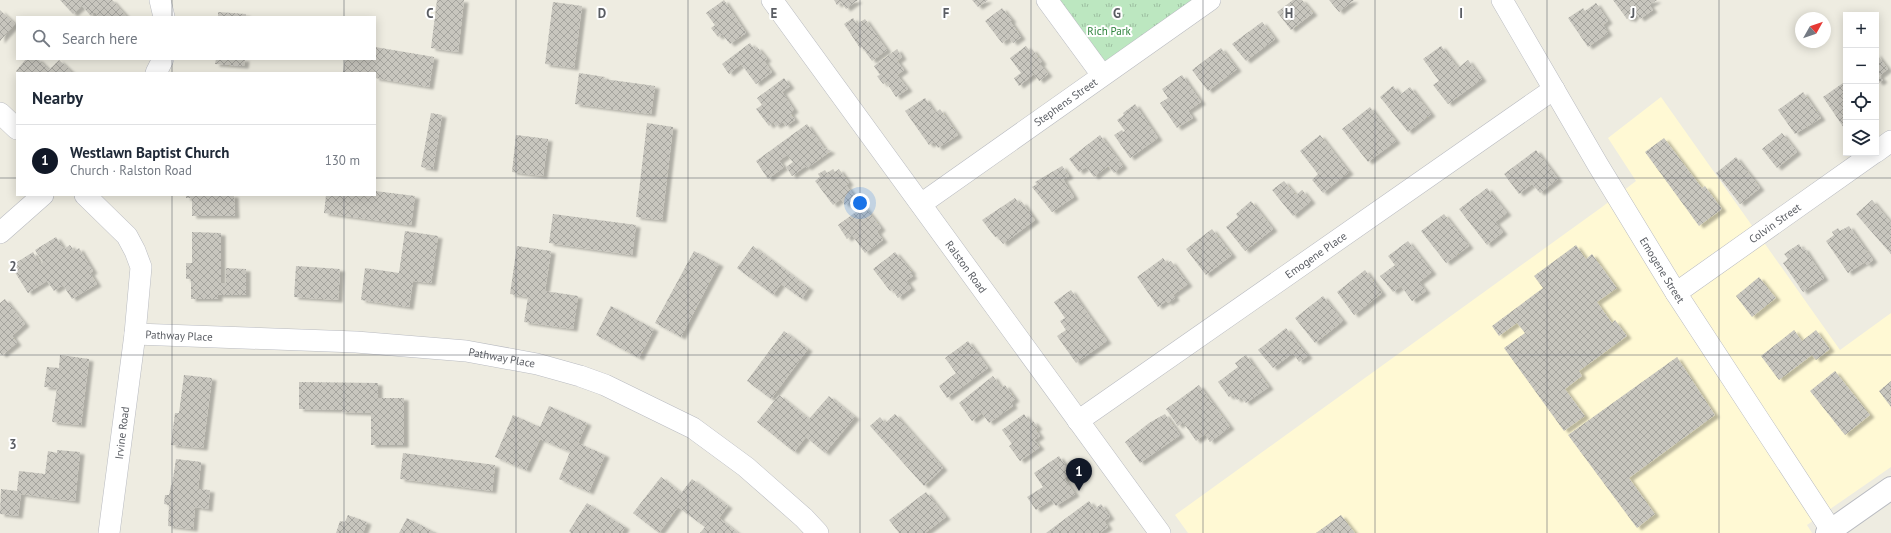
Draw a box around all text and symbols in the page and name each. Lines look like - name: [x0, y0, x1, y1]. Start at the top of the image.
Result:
- text: C: [426, 5, 434, 22]
- text: D: [598, 5, 606, 22]
- text: E: [771, 5, 778, 22]
- text: F: [943, 5, 950, 22]
- text: G: [1113, 5, 1121, 22]
- text: H: [1285, 5, 1293, 22]
- text: I: [1459, 5, 1463, 22]
- text: J: [1630, 5, 1635, 22]
- north arrow: [1795, 12, 1831, 48]
- map controls: [1843, 12, 1879, 156]
- button: +: [1843, 12, 1879, 48]
- search box: [16, 16, 376, 60]
- park label: Rich Park: [1087, 24, 1132, 38]
- icon: search: [30, 27, 52, 49]
- text: Search here: [62, 29, 138, 48]
- button: −: [1843, 48, 1879, 84]
- street label: Stephens Street: [1031, 75, 1100, 129]
- button: locate: [1843, 84, 1879, 120]
- text: Nearby: [32, 87, 83, 109]
- button: layers: [1843, 120, 1879, 156]
- text: Westlawn Baptist Church: [70, 143, 229, 162]
- text: 1: [41, 152, 49, 169]
- text: 130 m: [325, 152, 360, 169]
- text: Church · Ralston Road: [70, 162, 192, 179]
- your location: [850, 193, 870, 213]
- street label: Colvin Street: [1746, 200, 1804, 246]
- street label: Emogene Place: [1282, 229, 1350, 281]
- street label: Emogene Street: [1637, 234, 1688, 306]
- street label: Ralston Road: [942, 238, 990, 296]
- text: 2: [9, 258, 17, 275]
- street label: Pathway Place: [145, 327, 213, 344]
- street label: Pathway Place: [467, 345, 537, 371]
- street label: Irvine Road: [112, 406, 132, 460]
- text: 3: [9, 436, 17, 453]
- pin: 1: [1066, 458, 1092, 491]

